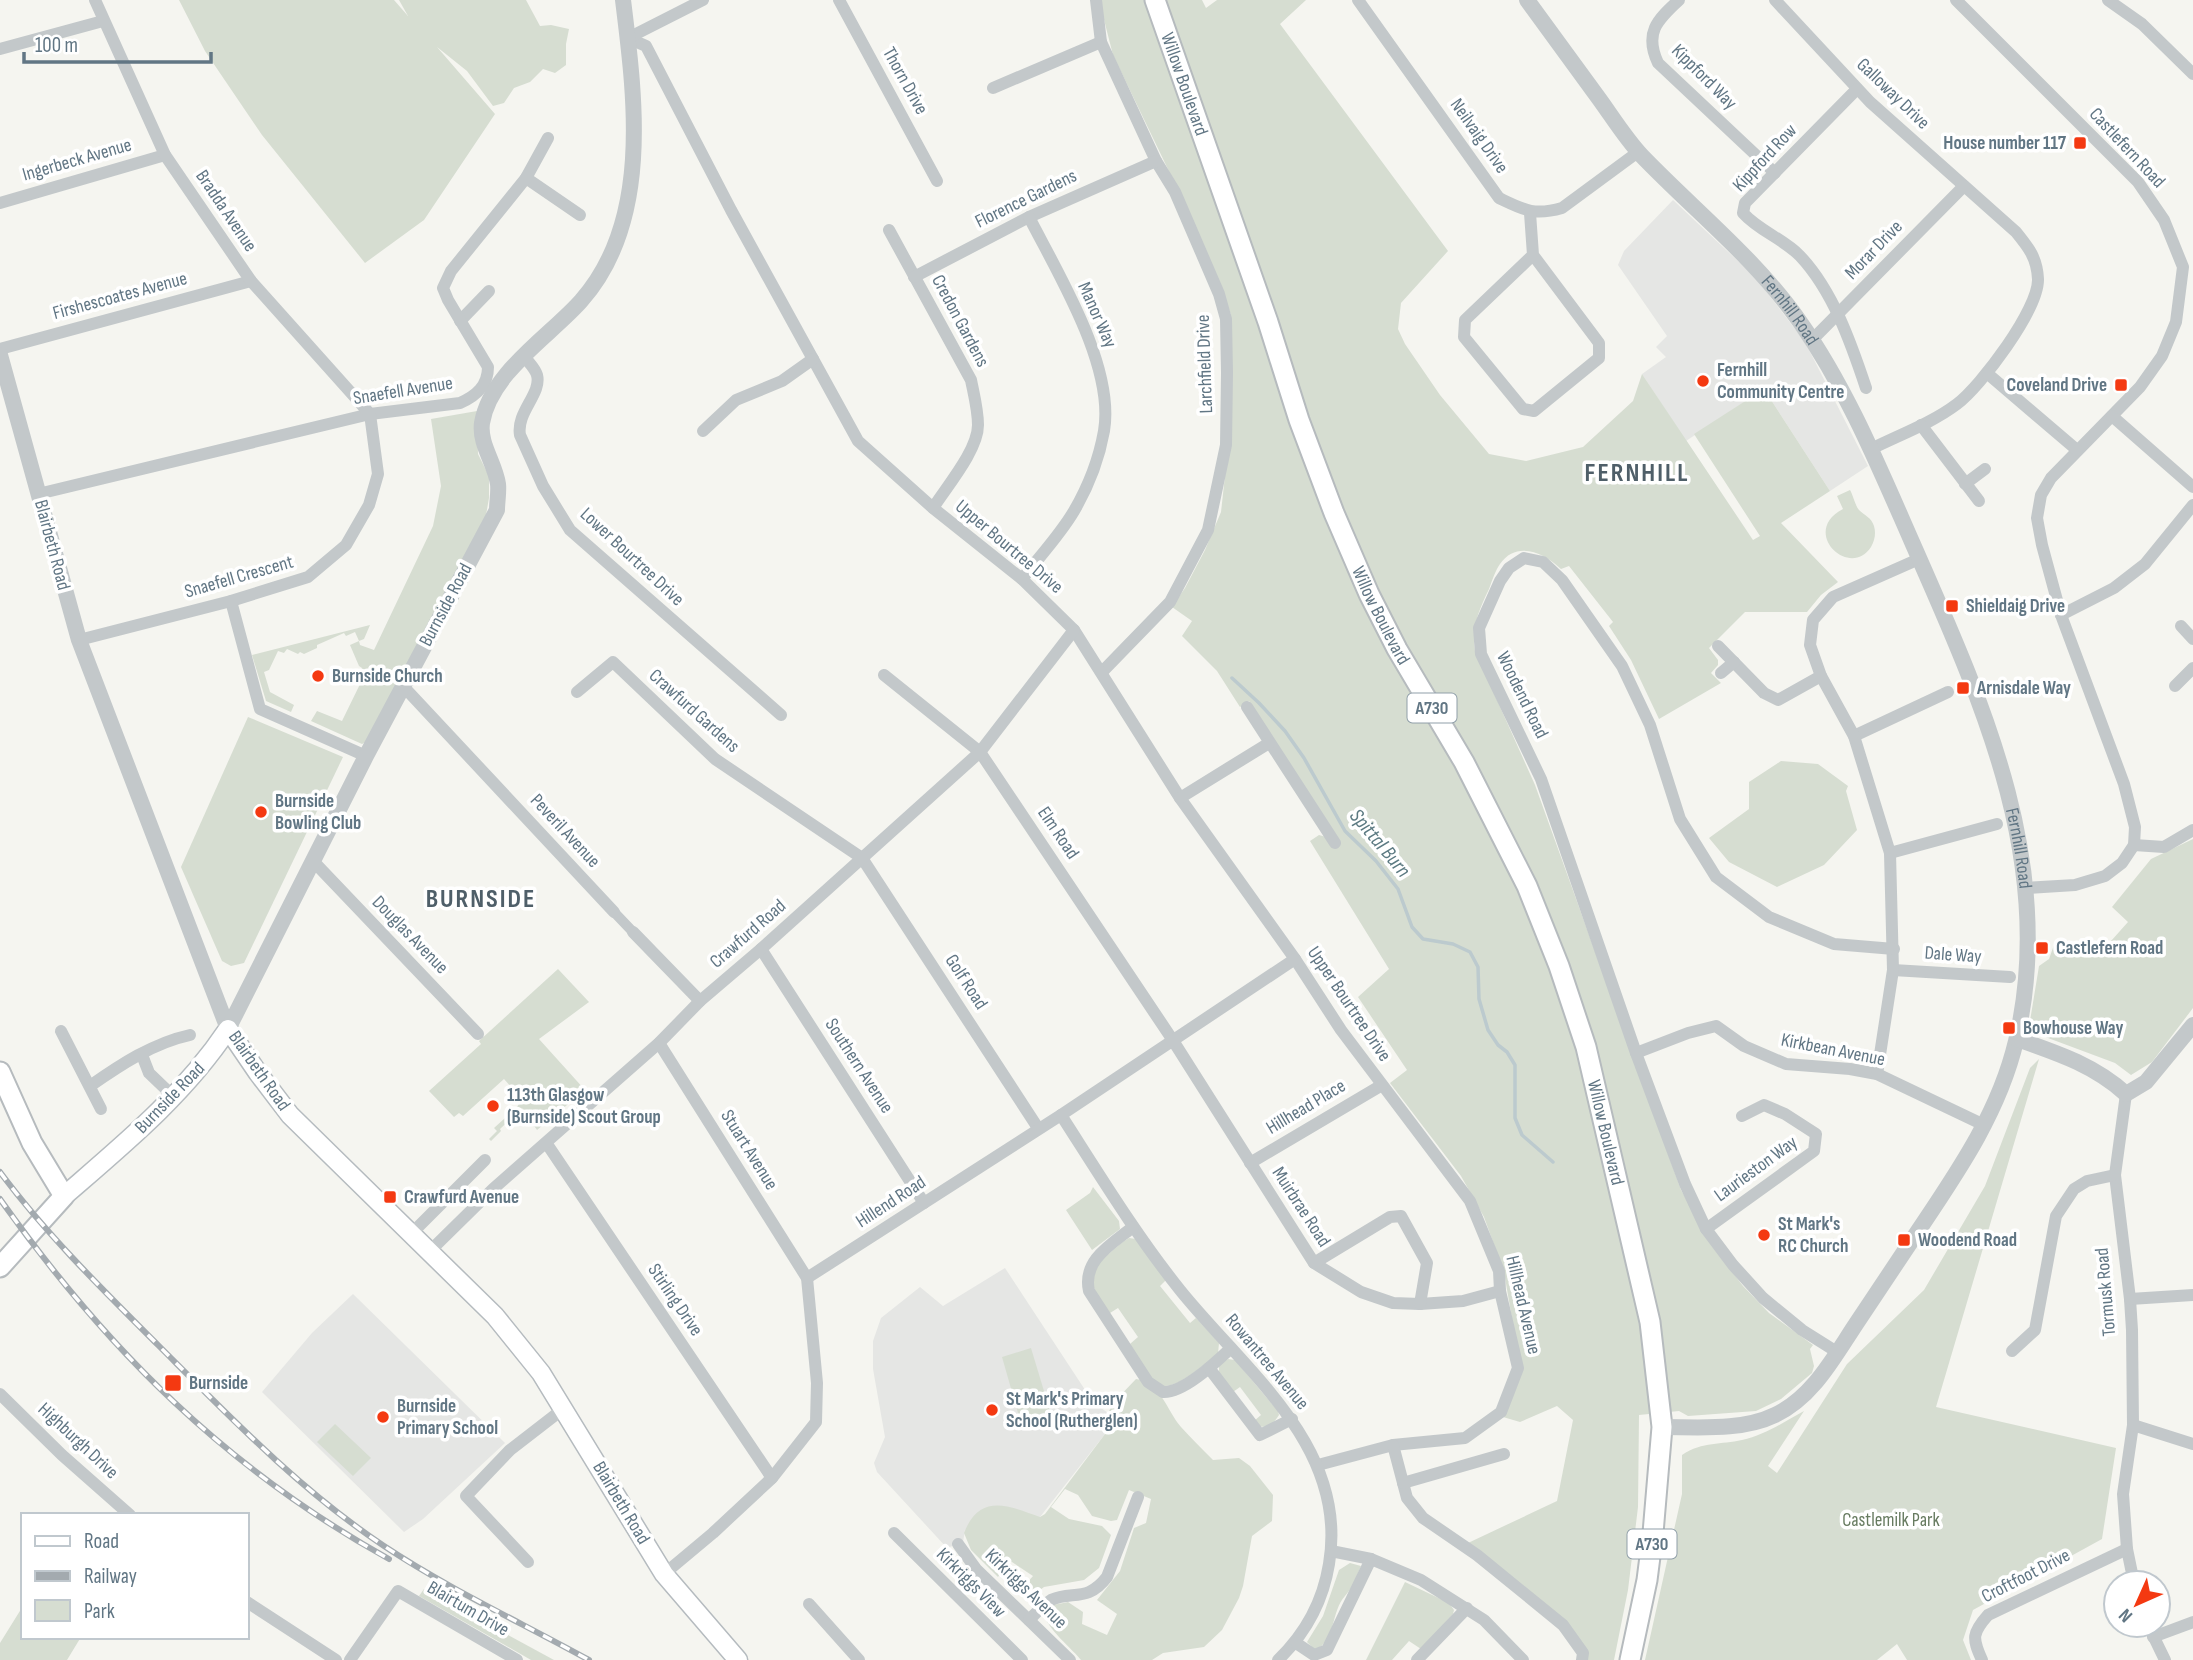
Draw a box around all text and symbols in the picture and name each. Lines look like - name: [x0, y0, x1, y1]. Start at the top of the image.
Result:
- scale bar: [24, 21, 212, 65]
- street label: Willow Boulevard: [1156, 29, 1213, 138]
- text: 100 m: [35, 33, 78, 58]
- street label: Kippford Way: [1666, 39, 1742, 115]
- street label: Thorn Drive: [877, 43, 933, 119]
- street label: Galloway Drive: [1852, 54, 1934, 134]
- street label: Neilvaig Drive: [1445, 94, 1513, 178]
- street label: Castlefern Road: [2084, 103, 2170, 193]
- street label: Kippford Row: [1728, 119, 1802, 197]
- place label: House number 117: [1943, 132, 2067, 155]
- street label: Ingerbeck Avenue: [20, 133, 134, 187]
- marker: House number 117: [2072, 135, 2088, 151]
- street label: Florence Gardens: [971, 164, 1081, 233]
- street label: Bradda Avenue: [190, 166, 262, 256]
- street label: Morar Drive: [1840, 216, 1908, 284]
- street label: Firshescoates Avenue: [50, 267, 190, 325]
- street label: Fernhill Road: [1756, 270, 1824, 349]
- street label: Credon Gardens: [926, 271, 994, 371]
- street label: Manor Way: [1072, 279, 1122, 352]
- street label: Larchfield Drive: [1192, 314, 1218, 414]
- place label: Fernhill Community Centre: [1717, 359, 1844, 404]
- street label: Snaefell Avenue: [352, 372, 454, 410]
- marker: Fernhill Community Centre: [1695, 373, 1711, 389]
- place label: Coveland Drive: [2007, 374, 2107, 397]
- marker: Coveland Drive: [2113, 377, 2129, 393]
- district label: FERNHILL: [1585, 458, 1689, 489]
- street label: Upper Bourtree Drive: [950, 495, 1068, 599]
- street label: Blairbeth Road: [29, 497, 75, 593]
- street label: Lower Bourtree Drive: [575, 503, 689, 611]
- street label: Snaefell Crescent: [182, 550, 296, 603]
- street label: Burnside Road: [415, 560, 477, 650]
- street label: Willow Boulevard: [1347, 562, 1415, 669]
- place label: Shieldaig Drive: [1966, 595, 2065, 618]
- marker: Shieldaig Drive: [1944, 598, 1960, 614]
- street label: Woodend Road: [1491, 648, 1553, 742]
- street label: Crawfurd Gardens: [644, 664, 744, 758]
- place label: Burnside Church: [332, 665, 443, 688]
- marker: Burnside Church: [310, 668, 326, 684]
- place label: Arnisdale Way: [1976, 677, 2071, 700]
- marker: Arnisdale Way: [1955, 680, 1971, 696]
- road number: A730: [1408, 694, 1456, 722]
- street label: Peveril Avenue: [525, 789, 605, 873]
- place label: Burnside Bowling Club: [275, 790, 361, 835]
- street label: Elm Road: [1032, 802, 1084, 864]
- marker: Burnside Bowling Club: [253, 804, 269, 820]
- water label: Spittal Burn: [1344, 804, 1416, 882]
- street label: Fernhill Road: [2000, 805, 2037, 890]
- district label: BURNSIDE: [426, 884, 536, 915]
- street label: Douglas Avenue: [367, 891, 453, 979]
- street label: Crawfurd Road: [705, 895, 791, 973]
- place label: Castlefern Road: [2056, 937, 2163, 960]
- marker: Castlefern Road: [2034, 940, 2050, 956]
- street label: Upper Bourtree Drive: [1302, 942, 1396, 1066]
- street label: Dale Way: [1924, 942, 1983, 969]
- street label: Golf Road: [940, 950, 992, 1014]
- street label: Southern Avenue: [820, 1014, 898, 1118]
- place label: Bowhouse Way: [2023, 1017, 2123, 1040]
- marker: Bowhouse Way: [2001, 1020, 2017, 1036]
- street label: Blairbeth Road: [223, 1027, 295, 1115]
- street label: Kirkbean Avenue: [1779, 1029, 1887, 1071]
- street label: Burnside Road: [130, 1057, 210, 1139]
- street label: Hillhead Place: [1262, 1074, 1350, 1140]
- street label: Willow Boulevard: [1582, 1077, 1629, 1187]
- place label: 113th Glasgow (Burnside) Scout Group: [507, 1084, 661, 1129]
- marker: 113th Glasgow (Burnside) Scout Group: [485, 1098, 501, 1114]
- street label: Stuart Avenue: [715, 1106, 783, 1194]
- street label: Laurieston Way: [1710, 1131, 1802, 1207]
- street label: Muirbrae Road: [1267, 1163, 1335, 1251]
- street label: Hillend Road: [852, 1171, 930, 1233]
- place label: Crawfurd Avenue: [404, 1186, 519, 1209]
- marker: Crawfurd Avenue: [382, 1189, 398, 1205]
- place label: St Mark's RC Church: [1778, 1213, 1849, 1258]
- marker: St Mark's RC Church: [1756, 1227, 1772, 1243]
- place label: Woodend Road: [1918, 1229, 2017, 1252]
- marker: Woodend Road: [1896, 1232, 1912, 1248]
- street label: Tormusk Road: [2091, 1247, 2121, 1337]
- street label: Hillhead Avenue: [1500, 1253, 1546, 1357]
- street label: Stirling Drive: [642, 1259, 708, 1341]
- street label: Rowantree Avenue: [1220, 1309, 1314, 1415]
- place label: Burnside: [189, 1372, 248, 1395]
- marker: Burnside: [163, 1373, 183, 1393]
- place label: St Mark's Primary School (Rutherglen): [1006, 1388, 1138, 1433]
- place label: Burnside Primary School: [397, 1395, 498, 1440]
- street label: Highburgh Drive: [33, 1398, 123, 1484]
- marker: St Mark's Primary School (Rutherglen): [984, 1402, 1000, 1418]
- marker: Burnside Primary School: [375, 1409, 391, 1425]
- street label: Blairbeth Road: [587, 1457, 655, 1549]
- park label: Castlemilk Park: [1842, 1509, 1940, 1532]
- legend: [21, 1513, 248, 1639]
- text: Road: [84, 1529, 119, 1554]
- road number: A730: [1628, 1530, 1676, 1559]
- street label: Kirkriggs View: [931, 1543, 1011, 1623]
- street label: Kirkriggs Avenue: [980, 1544, 1072, 1634]
- street label: Croftfoot Drive: [1978, 1544, 2074, 1608]
- text: Railway: [84, 1564, 137, 1589]
- north arrow: [2102, 1569, 2172, 1639]
- street label: Blairtum Drive: [423, 1576, 513, 1642]
- text: Park: [84, 1599, 115, 1624]
- text: N: [2114, 1603, 2138, 1627]

